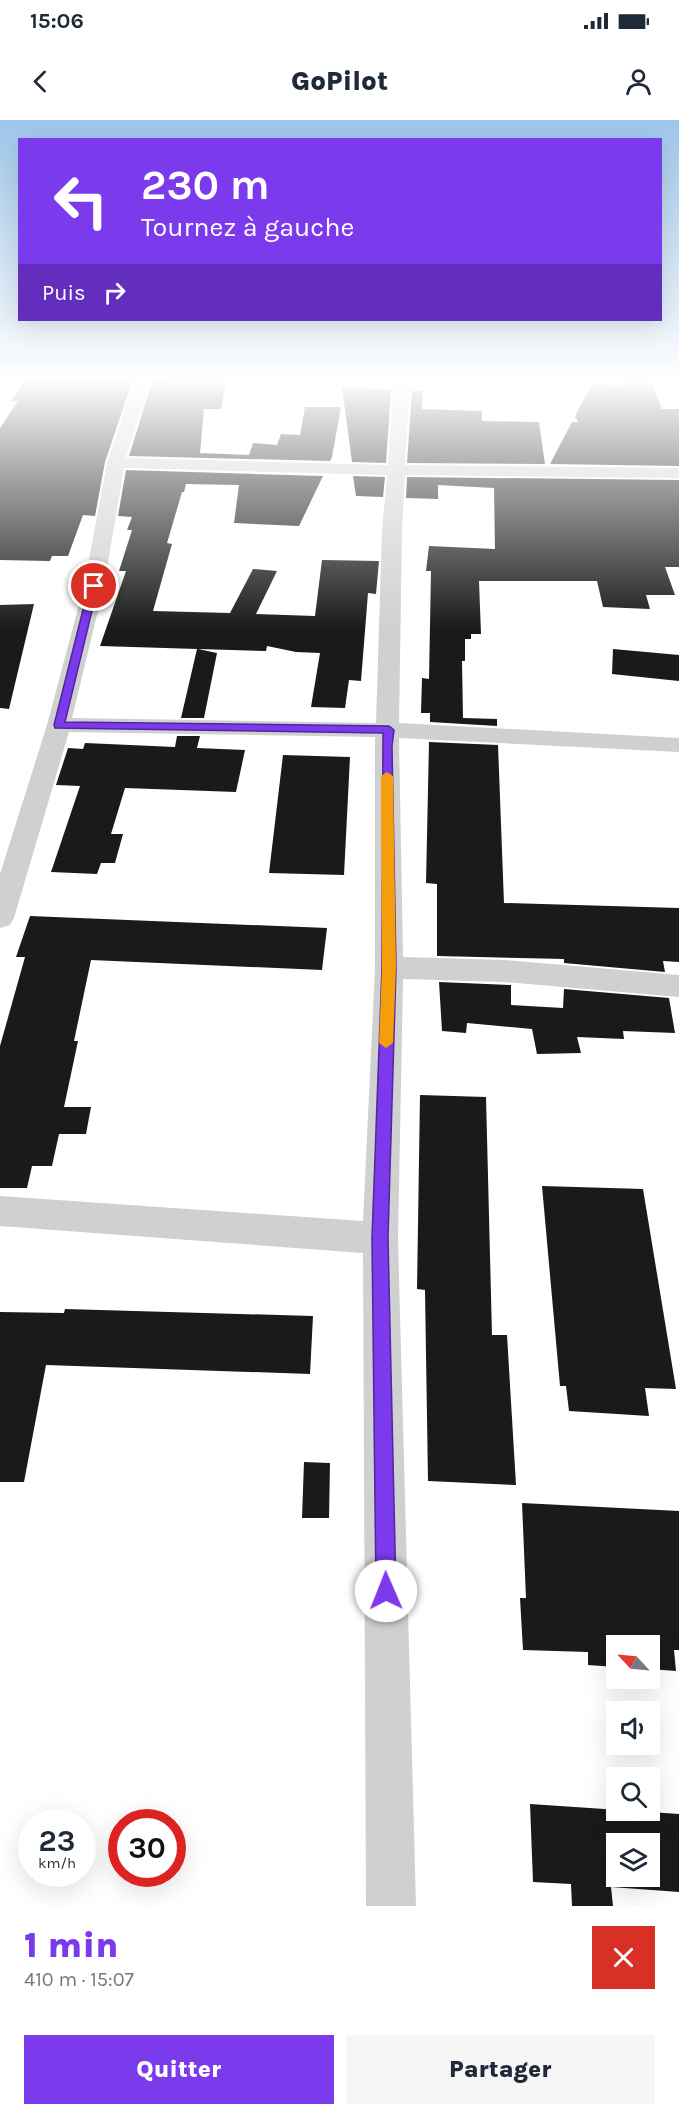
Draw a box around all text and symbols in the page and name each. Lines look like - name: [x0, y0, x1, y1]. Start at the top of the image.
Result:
- text: 15:06: [30, 8, 84, 34]
- icon: back: [24, 65, 57, 98]
- text: GoPilot: [291, 65, 388, 97]
- icon: person: [622, 65, 655, 98]
- text: 230 m: [141, 160, 270, 210]
- icon: left: [42, 162, 120, 240]
- text: Tournez à gauche: [141, 211, 354, 243]
- icon: right: [98, 276, 131, 309]
- text: Puis: [42, 280, 86, 306]
- pin: [68, 560, 119, 611]
- icon: arrive: [77, 569, 110, 602]
- position arrow: [354, 1559, 418, 1623]
- north arrow: [606, 1635, 660, 1689]
- map controls: [606, 1635, 660, 1887]
- button: sound: [606, 1701, 660, 1755]
- button: search: [606, 1767, 660, 1821]
- speed limit sign: 30: [108, 1809, 186, 1887]
- text: 23: [39, 1823, 75, 1859]
- button: layers: [606, 1833, 660, 1887]
- text: km/h: [38, 1854, 76, 1872]
- text: 1 min: [24, 1924, 118, 1966]
- button: close: [592, 1926, 655, 1989]
- text: 410 m · 15:07: [24, 1968, 134, 1991]
- button: Quitter: [24, 2035, 334, 2104]
- button: Partager: [346, 2035, 655, 2104]

